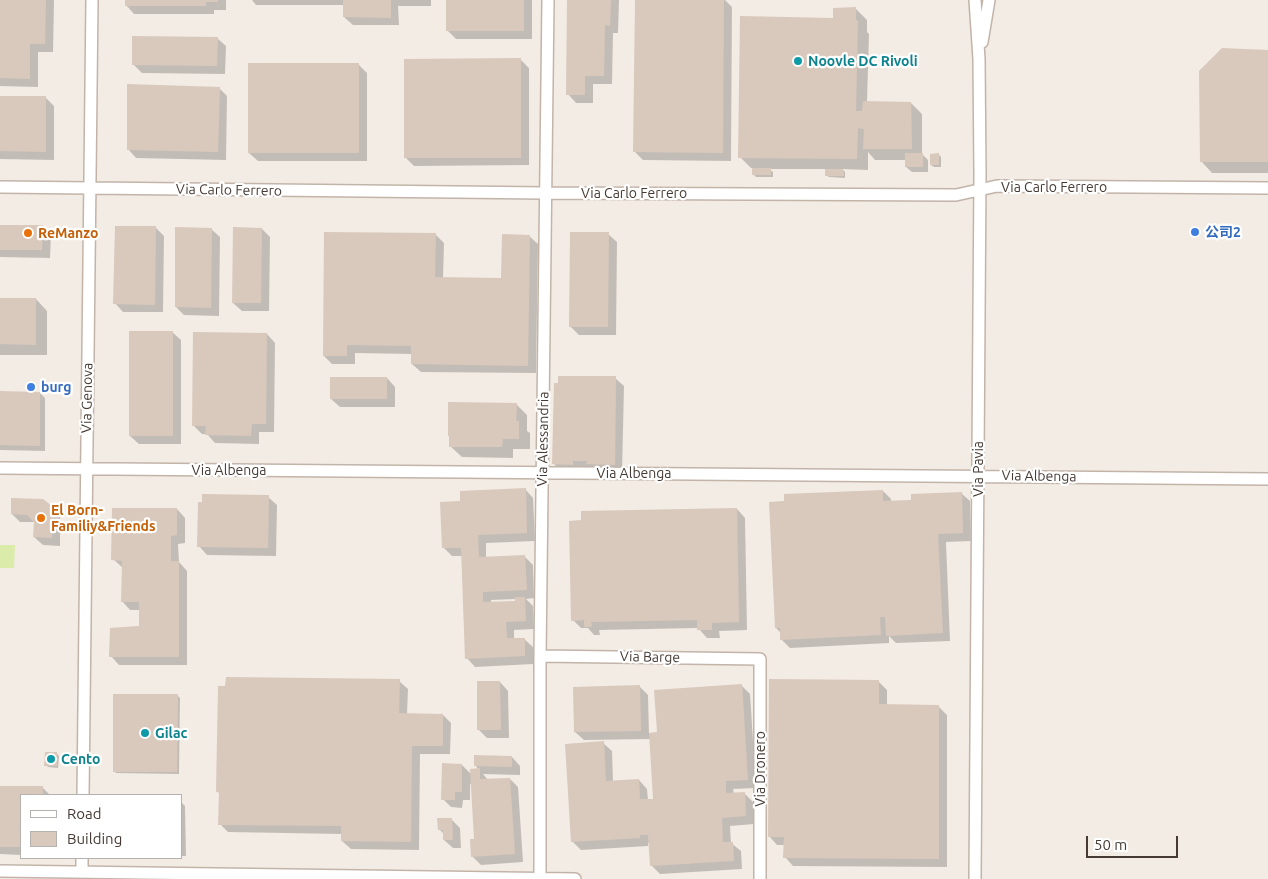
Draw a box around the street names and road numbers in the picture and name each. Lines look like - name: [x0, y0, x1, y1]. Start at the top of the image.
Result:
- street label: Via Carlo Ferrero: [1001, 179, 1107, 195]
- street label: Via Carlo Ferrero: [176, 181, 282, 199]
- street label: Via Carlo Ferrero: [581, 185, 687, 201]
- street label: Via Genova: [78, 363, 96, 433]
- street label: Via Alessandria: [534, 391, 552, 487]
- street label: Via Pavia: [970, 441, 986, 497]
- street label: Via Albenga: [191, 462, 267, 478]
- street label: Via Albenga: [596, 465, 672, 481]
- street label: Via Albenga: [1001, 467, 1077, 485]
- street label: Via Barge: [620, 648, 680, 666]
- street label: Via Dronero: [752, 731, 768, 807]

